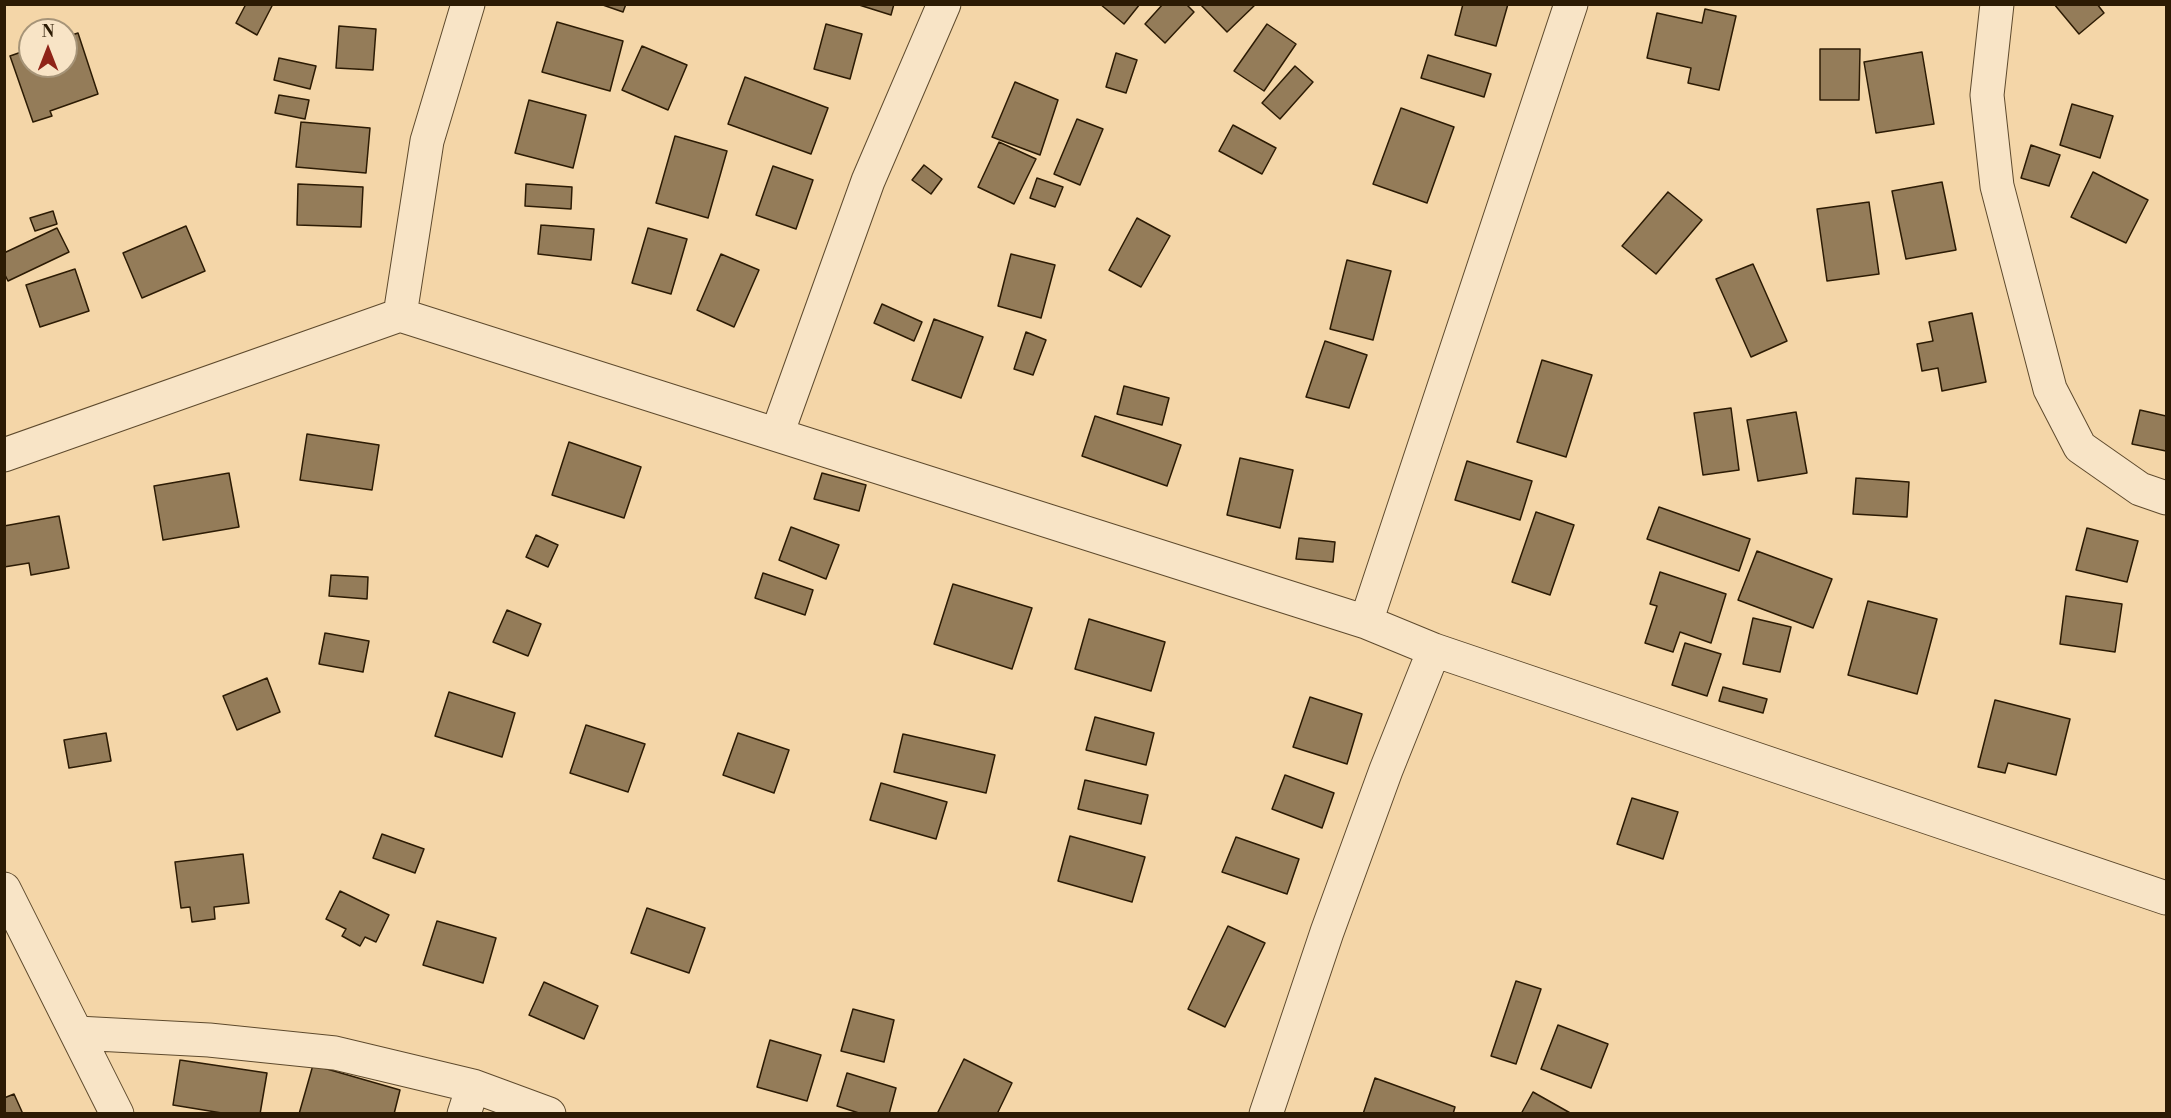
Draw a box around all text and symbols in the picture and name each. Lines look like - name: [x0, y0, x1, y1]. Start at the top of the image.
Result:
- north arrow: [18, 18, 78, 78]
- text: N: [42, 22, 54, 42]

